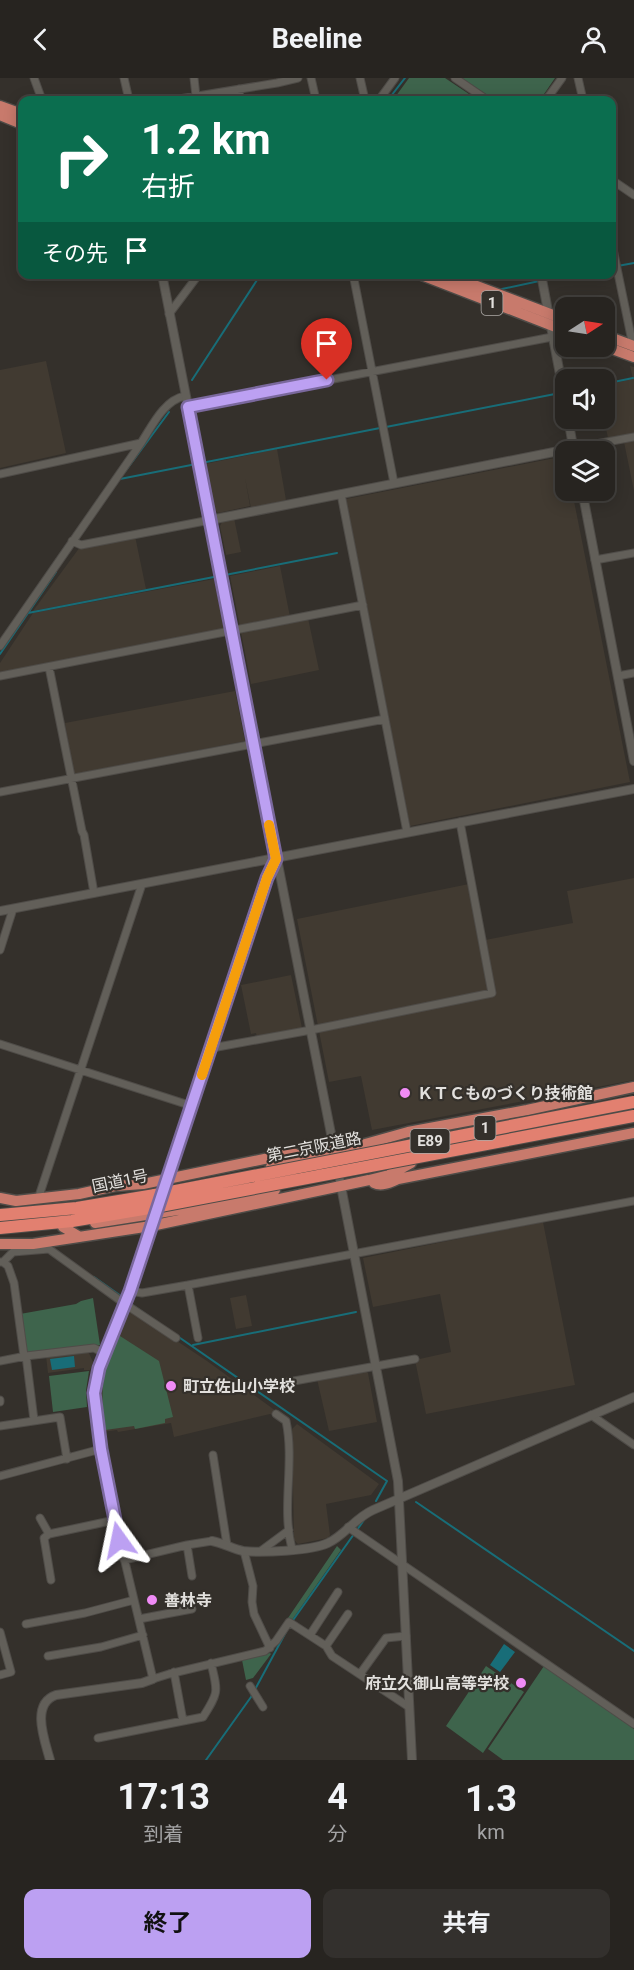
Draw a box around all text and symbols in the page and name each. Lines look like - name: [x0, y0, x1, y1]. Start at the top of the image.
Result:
- icon: back: [24, 23, 57, 56]
- text: Beeline: [272, 23, 362, 55]
- icon: person: [577, 23, 610, 56]
- text: 1.2 km: [141, 115, 271, 164]
- icon: right: [42, 120, 120, 198]
- text: 右折: [141, 171, 195, 203]
- icon: arrive: [120, 234, 153, 267]
- text: その先: [42, 241, 108, 266]
- road number: 1: [482, 291, 502, 315]
- north arrow: [555, 297, 615, 357]
- map controls: [555, 297, 615, 501]
- pin: [301, 318, 352, 380]
- icon: arrive: [310, 327, 343, 360]
- button: sound: [555, 369, 615, 429]
- button: layers: [555, 441, 615, 501]
- place label: ＫＴＣものづくり技術館: [417, 1084, 593, 1103]
- marker: ＫＴＣものづくり技術館: [398, 1086, 412, 1100]
- road number: 1: [474, 1116, 496, 1140]
- street label: 第二京阪道路: [265, 1129, 363, 1165]
- road number: E89: [410, 1129, 450, 1153]
- street label: 国道1号: [90, 1166, 150, 1196]
- place label: 町立佐山小学校: [183, 1377, 295, 1396]
- marker: 町立佐山小学校: [164, 1379, 178, 1393]
- position arrow: [87, 1508, 151, 1572]
- place label: 善林寺: [164, 1591, 212, 1610]
- marker: 善林寺: [145, 1593, 159, 1607]
- place label: 府立久御山高等学校: [365, 1674, 509, 1693]
- marker: 府立久御山高等学校: [514, 1676, 528, 1690]
- text: 17:13: [117, 1776, 210, 1818]
- text: 4: [327, 1776, 348, 1818]
- text: 1.3: [465, 1778, 517, 1820]
- text: km: [477, 1820, 505, 1844]
- text: 到着: [144, 1822, 184, 1846]
- text: 分: [328, 1822, 348, 1846]
- button: 終了: [24, 1889, 311, 1958]
- button: 共有: [323, 1889, 610, 1958]

